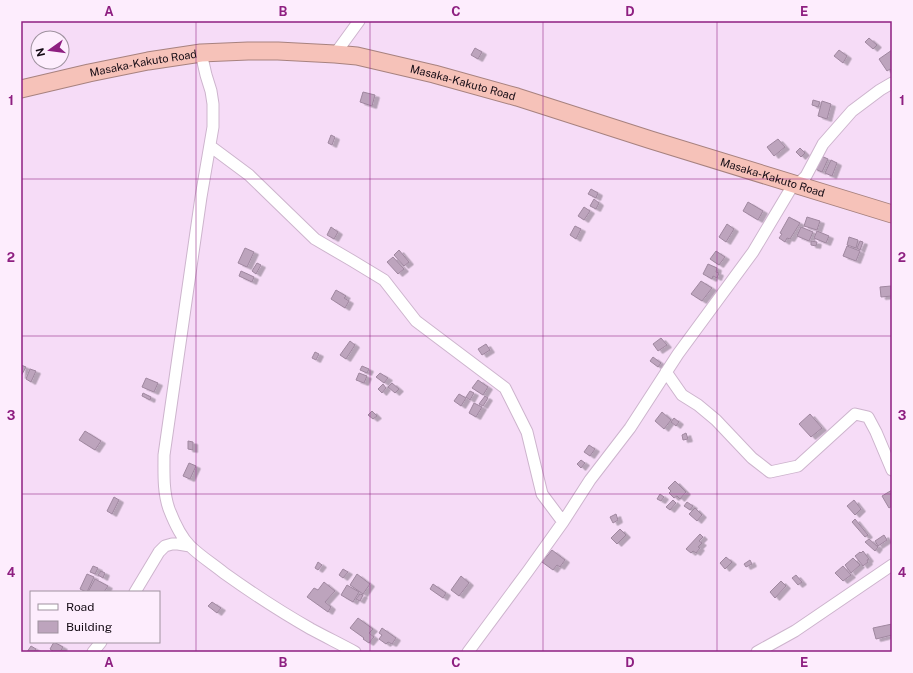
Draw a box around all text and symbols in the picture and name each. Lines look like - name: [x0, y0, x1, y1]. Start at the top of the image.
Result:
- text: A: [104, 4, 114, 19]
- text: B: [279, 4, 288, 19]
- text: C: [451, 4, 461, 19]
- text: D: [625, 4, 635, 19]
- text: E: [800, 4, 808, 19]
- north arrow: [30, 30, 70, 70]
- text: N: [33, 47, 47, 58]
- street label: Masaka-Kakuto Road: [89, 48, 198, 79]
- street label: Masaka-Kakuto Road: [409, 63, 517, 102]
- text: 1: [8, 93, 14, 108]
- text: 1: [899, 93, 905, 108]
- street label: Masaka-Kakuto Road: [719, 156, 826, 199]
- text: 2: [7, 250, 15, 265]
- text: 2: [898, 250, 906, 265]
- text: 3: [7, 408, 16, 423]
- text: 3: [898, 408, 907, 423]
- text: 4: [7, 565, 16, 580]
- text: 4: [898, 565, 907, 580]
- legend: [30, 591, 160, 643]
- text: Road: [66, 600, 94, 614]
- text: Building: [66, 620, 112, 634]
- text: A: [104, 655, 114, 670]
- text: B: [279, 655, 288, 670]
- text: C: [451, 655, 461, 670]
- text: D: [625, 655, 635, 670]
- text: E: [800, 655, 808, 670]

